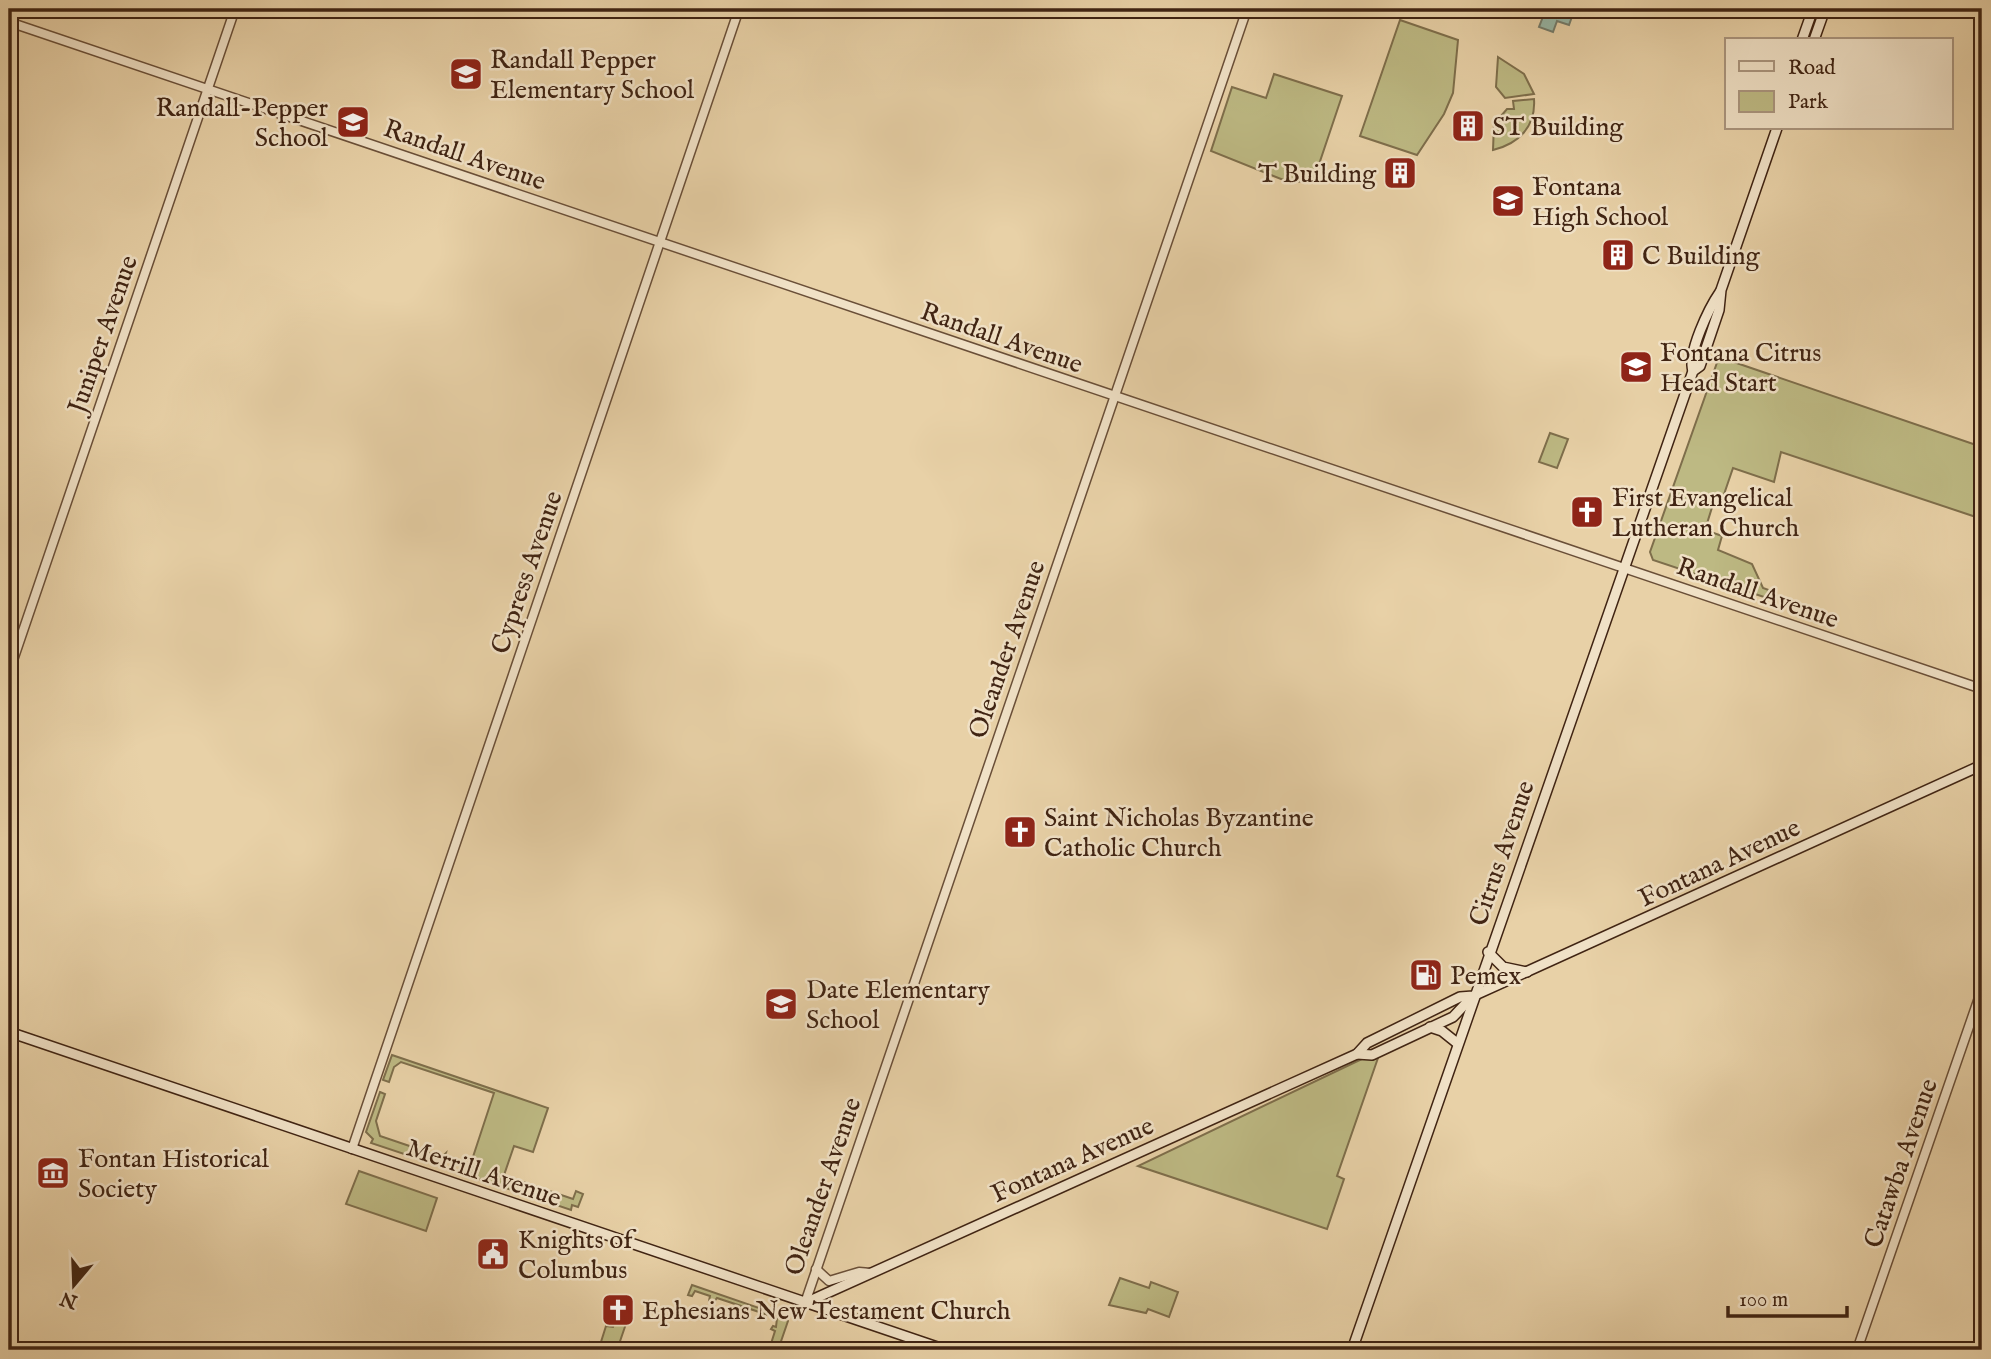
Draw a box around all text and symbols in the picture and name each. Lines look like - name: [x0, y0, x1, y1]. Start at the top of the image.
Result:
- legend: [1725, 38, 1952, 130]
- place label: Randall Pepper Elementary School: [490, 44, 695, 107]
- school or university icon: Randall Pepper Elementary School: [447, 55, 485, 93]
- text: Road: [1788, 55, 1836, 82]
- text: Park: [1788, 89, 1829, 116]
- place label: Randall-Pepper School: [156, 92, 329, 155]
- school or university icon: Randall-Pepper School: [334, 103, 372, 141]
- building icon: ST Building: [1449, 107, 1487, 145]
- place label: ST Building: [1492, 111, 1624, 144]
- street label: Randall Avenue: [379, 112, 550, 199]
- building icon: T Building: [1381, 154, 1419, 192]
- place label: T Building: [1258, 158, 1377, 191]
- place label: Fontana High School: [1532, 171, 1669, 234]
- school or university icon: Fontana High School: [1489, 182, 1527, 220]
- building icon: C Building: [1599, 236, 1637, 274]
- place label: C Building: [1642, 240, 1761, 273]
- street label: Juniper Avenue: [60, 251, 146, 421]
- street label: Randall Avenue: [916, 295, 1087, 382]
- place label: Fontana Citrus Head Start: [1660, 337, 1821, 400]
- school or university icon: Fontana Citrus Head Start: [1617, 348, 1655, 386]
- place label: First Evangelical Lutheran Church: [1612, 482, 1799, 545]
- street label: Cypress Avenue: [484, 487, 571, 658]
- church icon: First Evangelical Lutheran Church: [1568, 493, 1606, 531]
- street label: Randall Avenue: [1672, 550, 1843, 637]
- street label: Oleander Avenue: [962, 556, 1053, 743]
- street label: Citrus Avenue: [1462, 776, 1543, 931]
- place label: Saint Nicholas Byzantine Catholic Church: [1044, 802, 1314, 865]
- street label: Fontana Avenue: [1634, 812, 1806, 915]
- church icon: Saint Nicholas Byzantine Catholic Church: [1001, 813, 1039, 851]
- fuel station icon: Pemex: [1407, 956, 1445, 994]
- place label: Pemex: [1450, 960, 1522, 993]
- place label: Date Elementary School: [806, 974, 990, 1037]
- school or university icon: Date Elementary School: [762, 985, 800, 1023]
- street label: Catawba Avenue: [1857, 1074, 1946, 1253]
- street label: Oleander Avenue: [778, 1093, 869, 1280]
- street label: Fontana Avenue: [986, 1110, 1159, 1211]
- street label: Merrill Avenue: [402, 1132, 565, 1215]
- place label: Fontan Historical Society: [78, 1143, 270, 1206]
- museum icon: Fontan Historical Society: [34, 1154, 72, 1192]
- place label: Knights of Columbus: [518, 1224, 637, 1287]
- public building icon: Knights of Columbus: [474, 1235, 512, 1273]
- north arrow: [38, 1250, 108, 1320]
- scale bar: [1728, 1275, 1848, 1319]
- text: N: [57, 1285, 82, 1314]
- text: 100 m: [1739, 1287, 1788, 1314]
- church icon: Ephesians New Testament Church: [599, 1291, 637, 1329]
- place label: Ephesians New Testament Church: [642, 1295, 1011, 1328]

